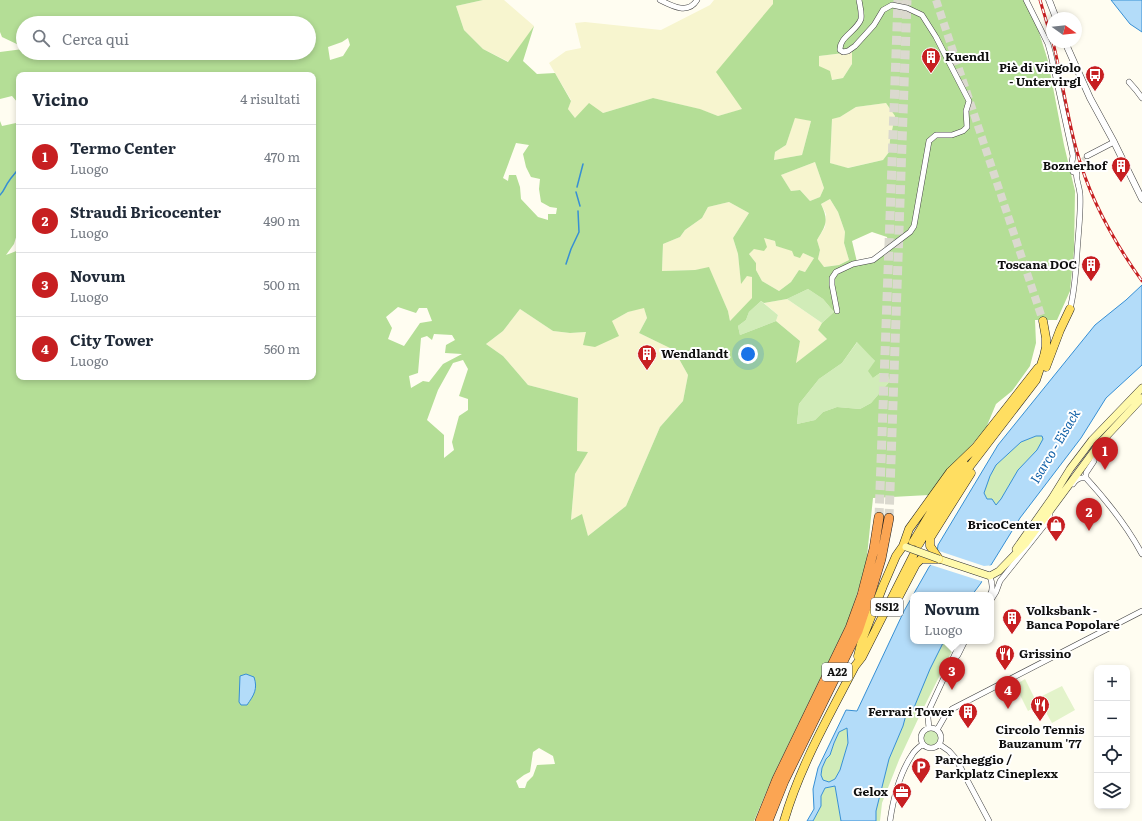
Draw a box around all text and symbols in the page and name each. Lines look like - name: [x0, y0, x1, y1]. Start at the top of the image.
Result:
- north arrow: [1046, 12, 1082, 48]
- search box: [16, 16, 316, 60]
- icon: search: [30, 27, 52, 49]
- text: Cerca qui: [62, 27, 129, 50]
- building icon: Kuendl: [920, 46, 942, 74]
- place label: Kuendl: [945, 47, 990, 65]
- place label: Piè di Virgolo - Untervirgl: [999, 58, 1082, 90]
- bus stop icon: Piè di Virgolo - Untervirgl: [1084, 64, 1106, 92]
- text: Vicino: [32, 86, 89, 111]
- text: 4 risultati: [240, 89, 300, 108]
- text: Termo Center: [70, 136, 176, 159]
- text: 1: [42, 147, 48, 166]
- text: 470 m: [264, 147, 300, 166]
- building icon: Boznerhof: [1110, 155, 1132, 183]
- place label: Boznerhof: [1043, 156, 1109, 174]
- text: Luogo: [70, 159, 109, 178]
- text: Straudi Bricocenter: [70, 200, 221, 223]
- text: 2: [42, 211, 48, 230]
- text: 490 m: [263, 211, 300, 230]
- text: Luogo: [70, 223, 109, 242]
- building icon: Toscana DOC: [1080, 254, 1102, 282]
- place label: Toscana DOC: [997, 255, 1077, 273]
- text: Novum: [70, 264, 126, 287]
- text: 3: [41, 275, 49, 294]
- text: 500 m: [263, 275, 300, 294]
- text: Luogo: [70, 287, 109, 306]
- text: City Tower: [70, 328, 154, 351]
- text: 4: [41, 339, 49, 358]
- text: 560 m: [264, 339, 300, 358]
- building icon: Wendlandt: [636, 343, 658, 371]
- place label: Wendlandt: [661, 344, 729, 362]
- your location: [738, 344, 758, 364]
- text: Luogo: [70, 351, 109, 370]
- water label: Isarco - Eisack: [1025, 404, 1085, 486]
- pin: 1: [1092, 437, 1118, 470]
- pin: 2: [1076, 498, 1102, 531]
- shop icon: BricoCenter: [1045, 514, 1067, 542]
- place label: BricoCenter: [967, 515, 1042, 533]
- popup: [910, 592, 994, 644]
- text: Novum: [924, 597, 980, 620]
- road number: SS12: [871, 598, 903, 616]
- place label: Volksbank - Banca Popolare: [1026, 601, 1120, 633]
- building icon: Volksbank - Banca Popolare: [1001, 607, 1023, 635]
- text: Luogo: [924, 620, 963, 639]
- restaurant icon: Grissino: [994, 643, 1016, 671]
- place label: Grissino: [1019, 644, 1072, 662]
- pin: 3: [939, 657, 965, 690]
- road number: A22: [822, 663, 852, 681]
- map controls: [1094, 665, 1130, 809]
- button: +: [1094, 665, 1130, 701]
- pin: 4: [995, 676, 1021, 709]
- restaurant icon: Circolo Tennis Bauzanum '77: [1029, 694, 1051, 722]
- building icon: Ferrari Tower: [957, 701, 979, 729]
- button: −: [1094, 701, 1130, 737]
- place label: Ferrari Tower: [868, 702, 954, 720]
- place label: Circolo Tennis Bauzanum '77: [995, 720, 1085, 752]
- button: locate: [1094, 737, 1130, 773]
- place label: Parcheggio / Parkplatz Cineplexx: [935, 750, 1059, 782]
- parking icon: Parcheggio / Parkplatz Cineplexx: [910, 756, 932, 784]
- button: layers: [1094, 773, 1130, 809]
- office icon: Gelox: [891, 781, 913, 809]
- place label: Gelox: [853, 782, 889, 800]

